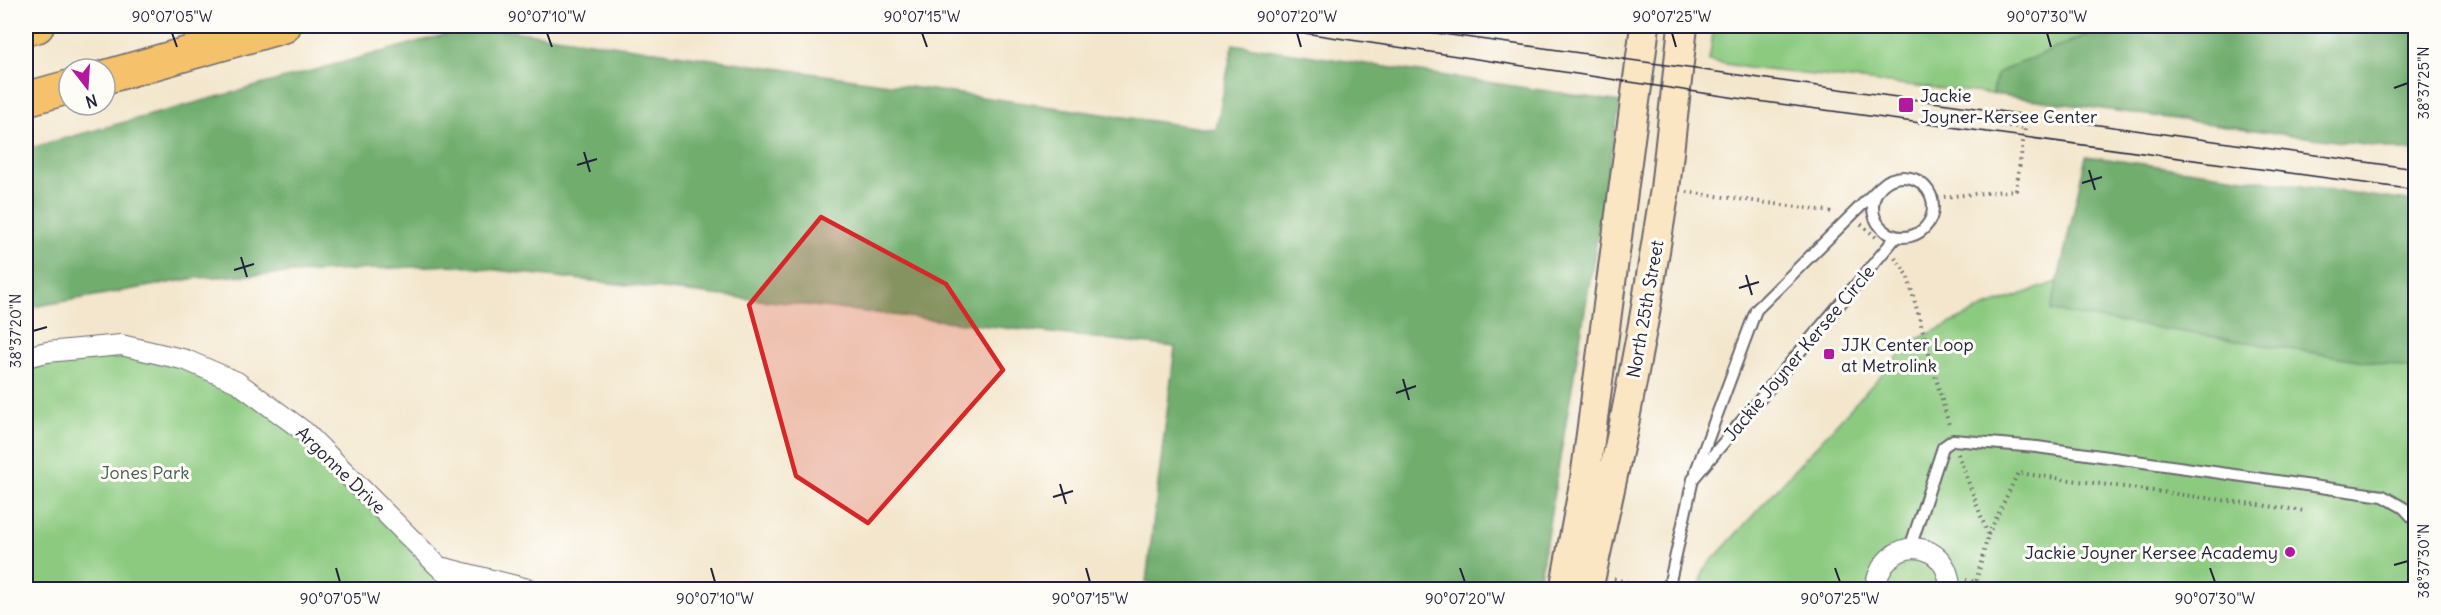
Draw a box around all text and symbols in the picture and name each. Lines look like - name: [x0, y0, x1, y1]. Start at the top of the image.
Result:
- text: 90°07'05"W: [132, 7, 213, 26]
- text: 90°07'10"W: [508, 7, 586, 26]
- text: 90°07'15"W: [884, 7, 961, 26]
- text: 90°07'20"W: [1257, 7, 1337, 26]
- text: 90°07'25"W: [1633, 7, 1712, 26]
- text: 90°07'30"W: [2007, 7, 2088, 26]
- text: 38°37'25"N: [2414, 46, 2433, 120]
- north arrow: [57, 57, 117, 117]
- place label: Jackie Joyner-Kersee Center: [1920, 84, 2098, 128]
- text: N: [83, 90, 100, 113]
- marker: Jackie Joyner-Kersee Center: [1897, 96, 1915, 114]
- street label: North 25th Street: [1622, 238, 1668, 380]
- street label: Jackie Joyner Kersee Circle: [1719, 260, 1879, 446]
- text: 38°37'20"N: [6, 294, 25, 368]
- place label: JJK Center Loop at Metrolink: [1841, 333, 1974, 377]
- marker: JJK Center Loop at Metrolink: [1822, 347, 1836, 361]
- street label: Argonne Drive: [291, 421, 391, 519]
- park label: Jones Park: [100, 461, 190, 484]
- text: 38°37'30"N: [2414, 524, 2433, 598]
- place label: Jackie Joyner Kersee Academy: [2025, 541, 2278, 564]
- marker: Jackie Joyner Kersee Academy: [2283, 545, 2297, 559]
- text: 90°07'05"W: [300, 589, 381, 608]
- text: 90°07'10"W: [676, 589, 754, 608]
- text: 90°07'15"W: [1052, 589, 1129, 608]
- text: 90°07'20"W: [1425, 589, 1505, 608]
- text: 90°07'25"W: [1801, 589, 1880, 608]
- text: 90°07'30"W: [2175, 589, 2256, 608]

